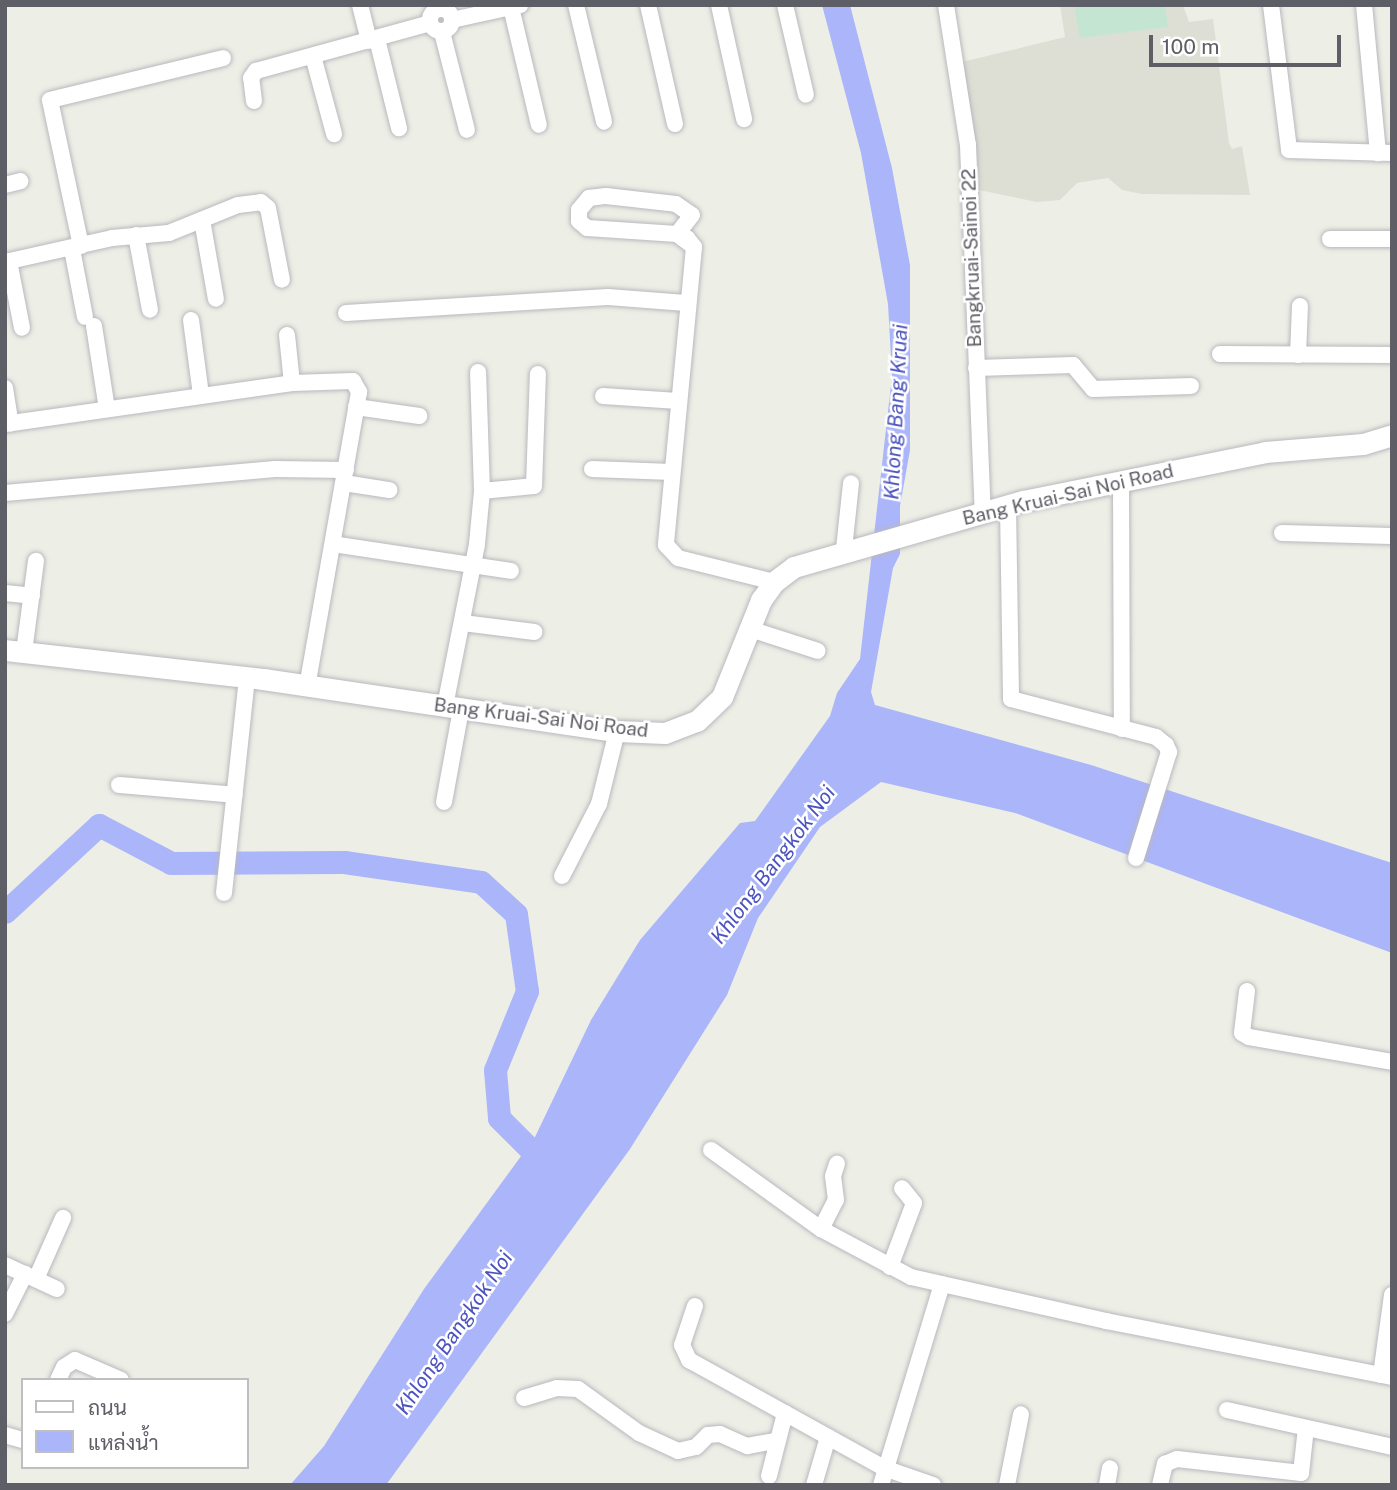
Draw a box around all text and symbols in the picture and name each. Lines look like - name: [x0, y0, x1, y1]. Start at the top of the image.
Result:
- scale bar: [1152, 21, 1344, 65]
- text: 100 m: [1162, 34, 1219, 59]
- street label: Bangkruai-Sainoi 22: [957, 168, 987, 348]
- water label: Khlong Bang Kruai: [879, 323, 913, 501]
- street label: Bang Kruai-Sai Noi Road: [960, 460, 1176, 530]
- street label: Bang Kruai-Sai Noi Road: [433, 694, 649, 742]
- water label: Khlong Bangkok Noi: [705, 781, 841, 949]
- water label: Khlong Bangkok Noi: [390, 1247, 518, 1419]
- legend: [21, 1378, 248, 1469]
- text: ถนน: [88, 1395, 127, 1420]
- text: แหล่งน้ำ: [88, 1430, 159, 1455]

